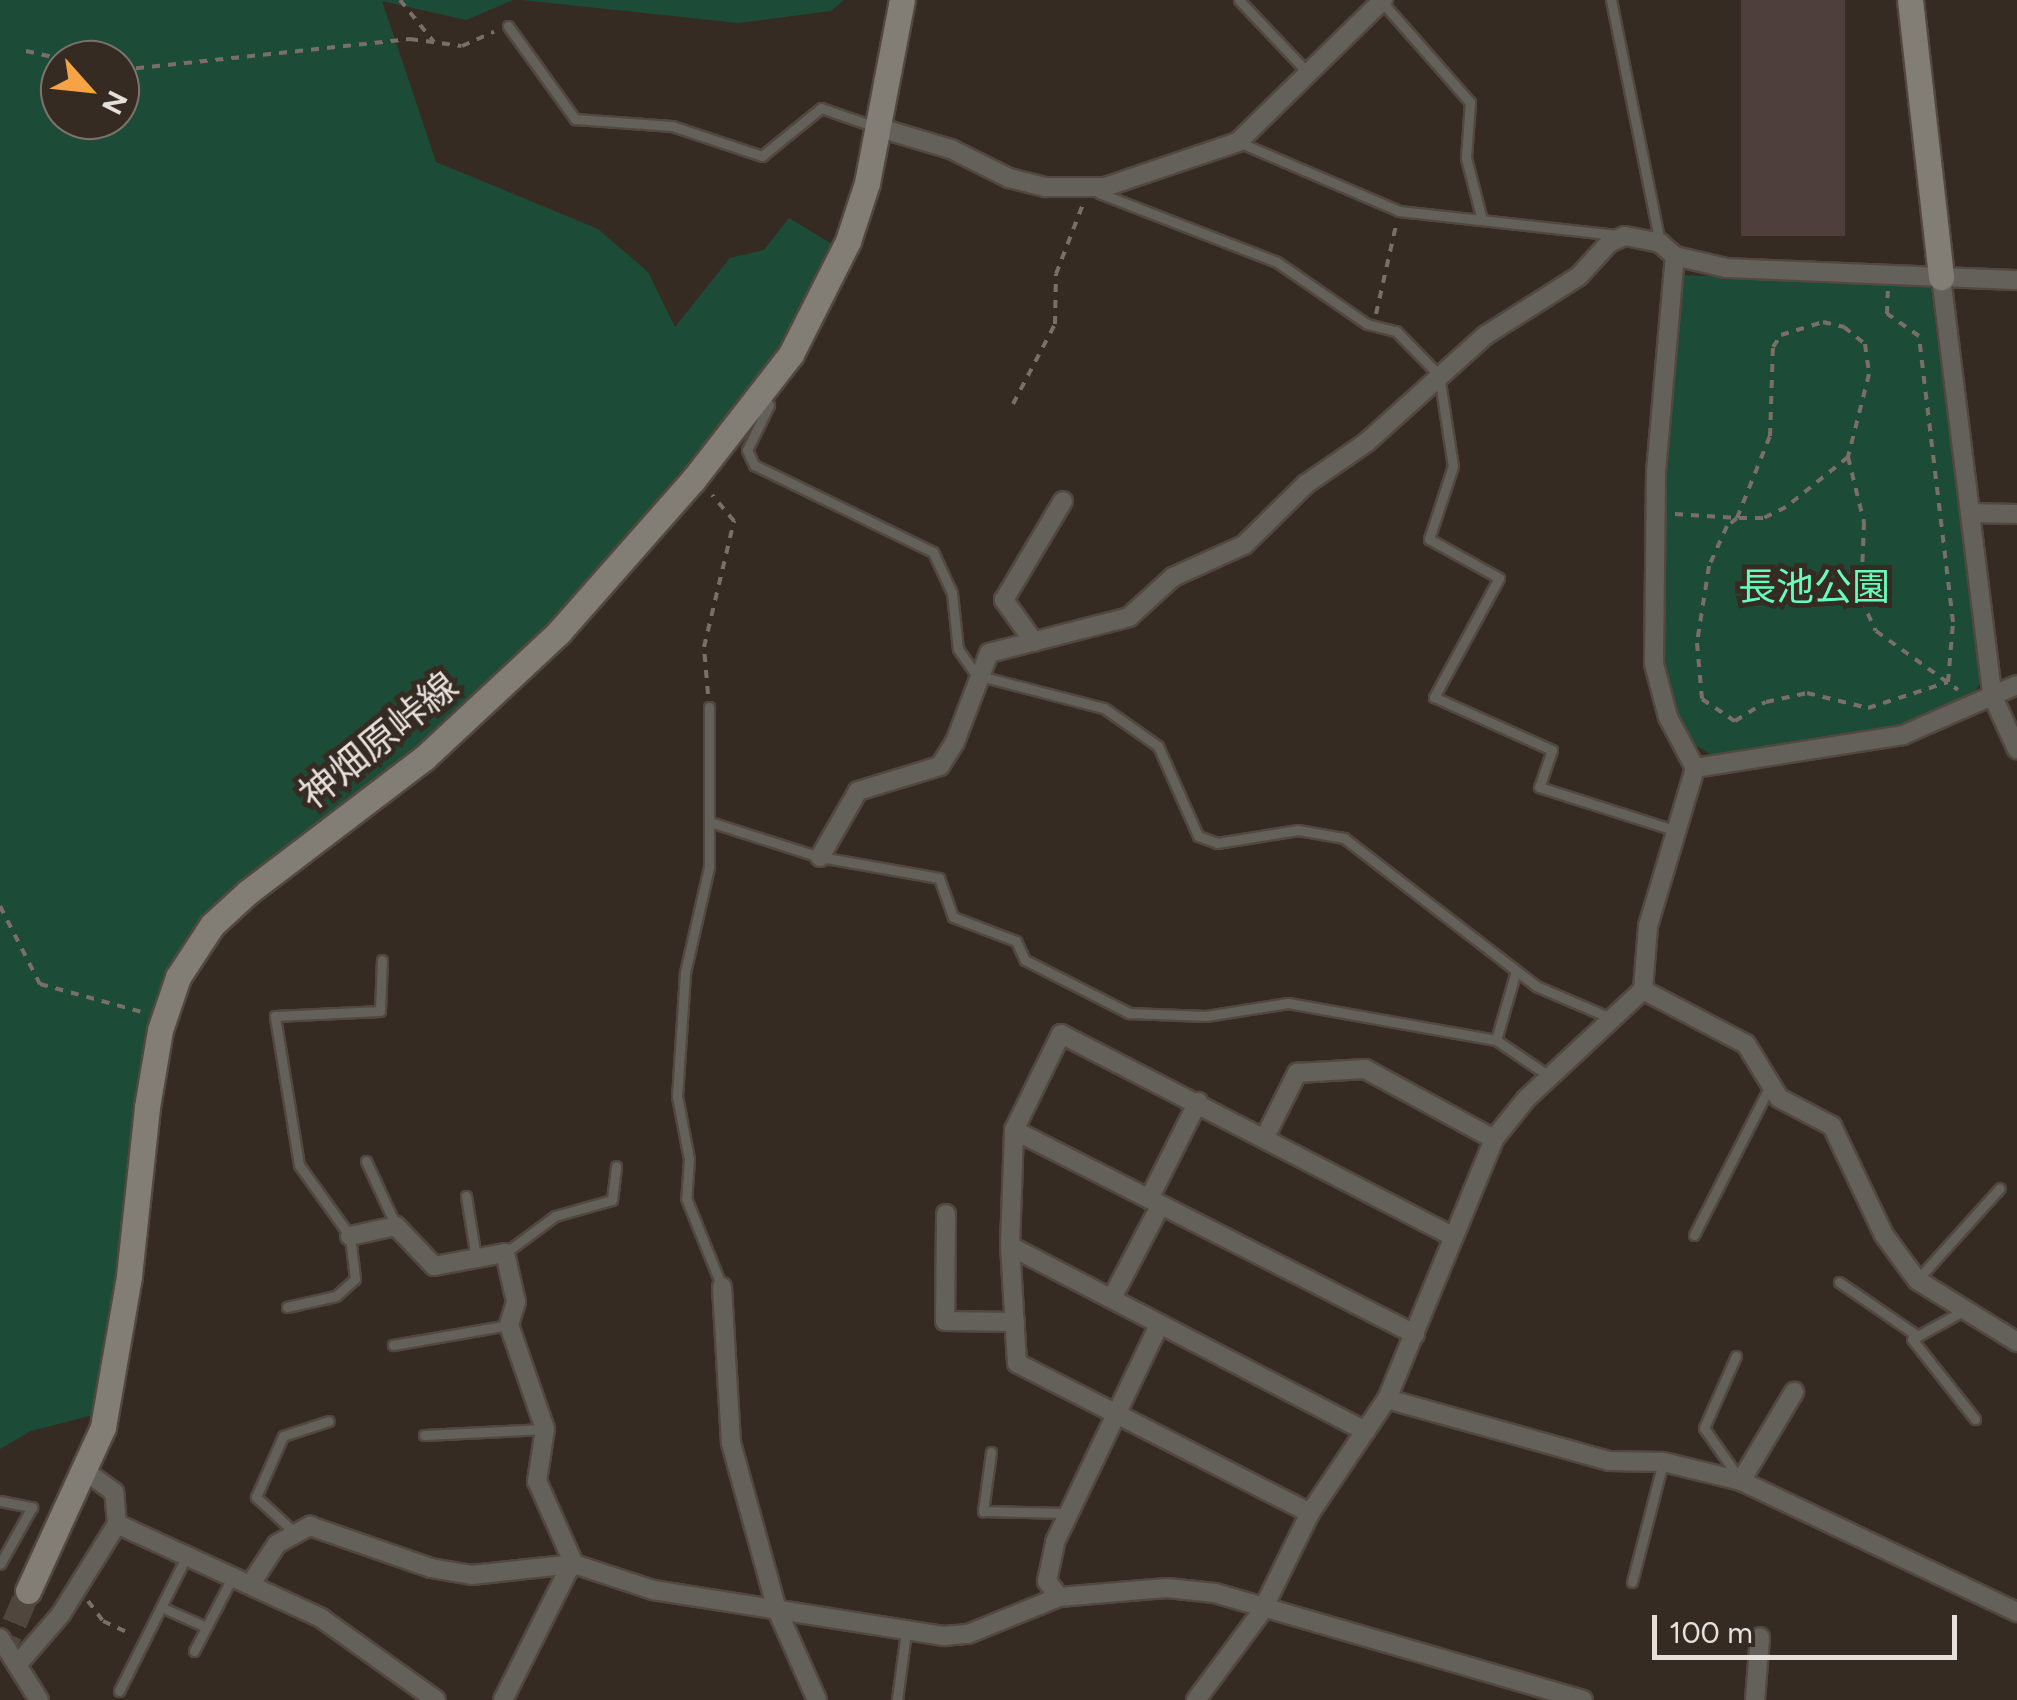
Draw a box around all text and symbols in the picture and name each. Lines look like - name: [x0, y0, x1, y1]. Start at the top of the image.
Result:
- north arrow: [40, 40, 140, 140]
- text: N: [95, 85, 135, 120]
- park label: 長池公園: [1738, 565, 1890, 611]
- street label: 神畑原峠線: [291, 663, 467, 819]
- scale bar: [1657, 1595, 1962, 1657]
- text: 100 m: [1669, 1614, 1753, 1651]

